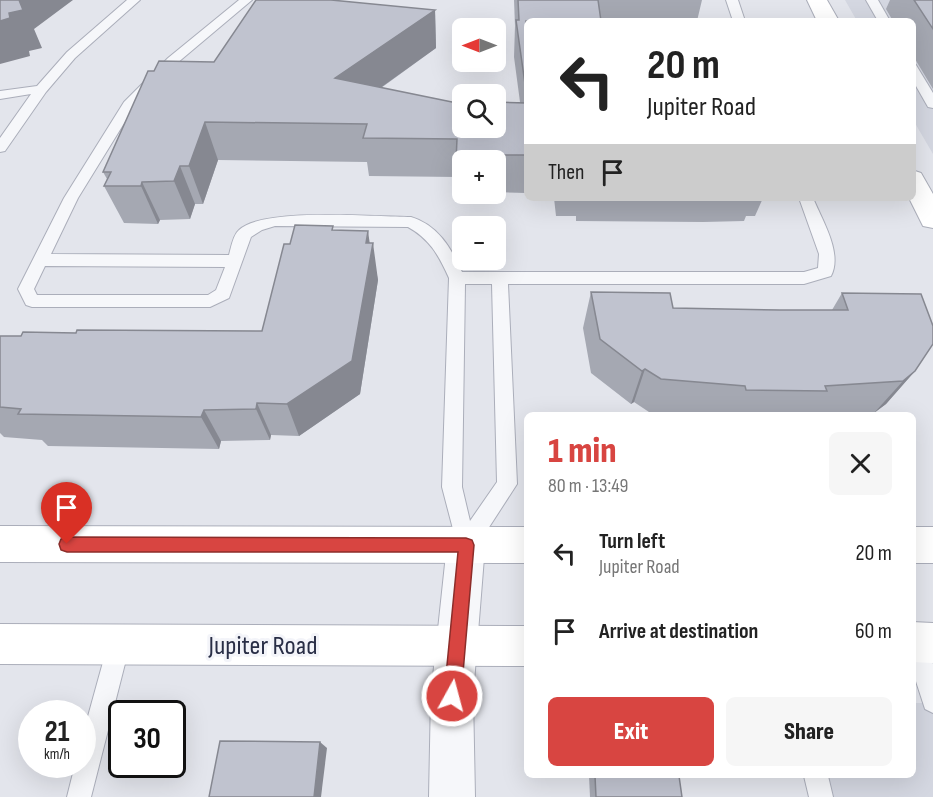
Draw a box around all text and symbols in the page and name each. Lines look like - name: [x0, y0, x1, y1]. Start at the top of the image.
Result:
- north arrow: [452, 18, 506, 72]
- map controls: [452, 18, 506, 270]
- text: 20 m: [647, 40, 720, 91]
- icon: left: [548, 42, 626, 120]
- button: search: [452, 84, 506, 138]
- text: Jupiter Road: [647, 91, 756, 123]
- button: +: [452, 150, 506, 204]
- icon: arrive: [596, 156, 629, 189]
- text: Then: [548, 159, 584, 186]
- button: −: [452, 216, 506, 270]
- text: 1 min: [548, 430, 616, 473]
- button: close: [829, 432, 892, 495]
- text: 80 m · 13:49: [548, 474, 628, 498]
- pin: [41, 482, 92, 544]
- icon: arrive: [50, 491, 83, 524]
- text: Turn left: [599, 528, 665, 555]
- icon: left: [548, 537, 581, 570]
- text: 20 m: [856, 540, 892, 567]
- text: Jupiter Road: [599, 555, 680, 579]
- icon: arrive: [548, 615, 581, 648]
- text: Arrive at destination: [599, 618, 758, 645]
- text: 60 m: [855, 618, 892, 645]
- street label: Jupiter Road: [208, 630, 317, 662]
- position arrow: [420, 664, 484, 728]
- button: Exit: [548, 697, 714, 766]
- button: Share: [726, 697, 892, 766]
- speed limit sign: 30: [108, 700, 186, 778]
- text: 21: [45, 714, 69, 750]
- text: km/h: [44, 745, 70, 764]

